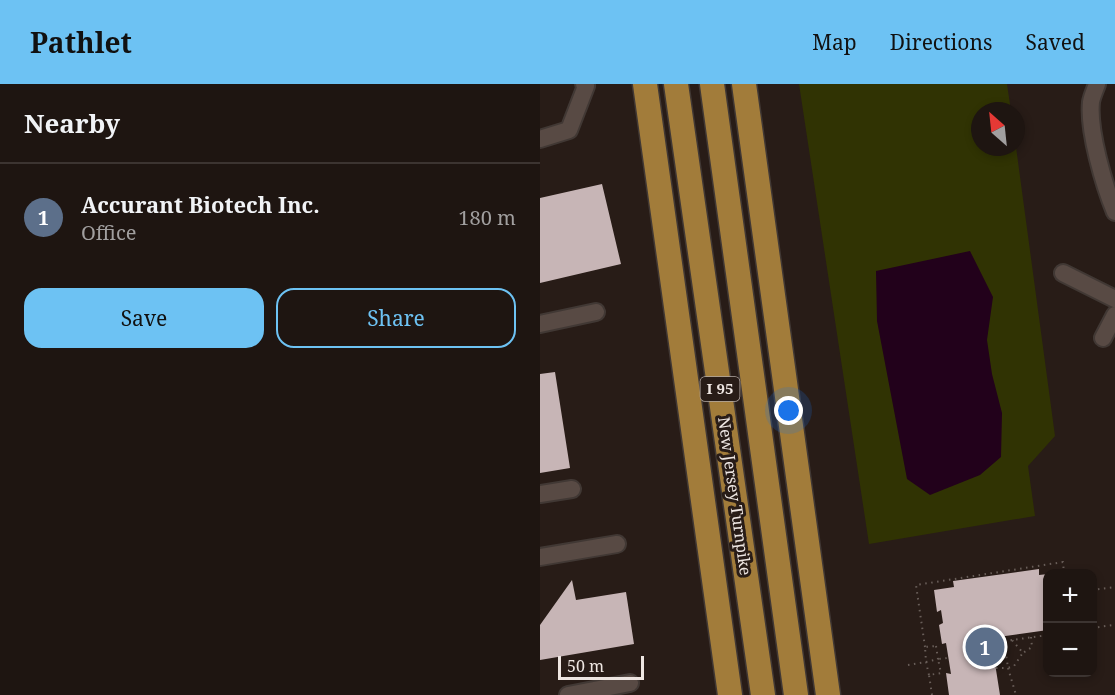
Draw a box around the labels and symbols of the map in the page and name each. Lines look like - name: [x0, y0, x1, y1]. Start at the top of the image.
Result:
- north arrow: [971, 102, 1025, 156]
- road number: I 95: [700, 377, 740, 401]
- your location: [774, 396, 803, 425]
- street label: New Jersey Turnpike: [713, 415, 757, 577]
- pin: 1: [966, 624, 1004, 670]
- scale bar: [558, 653, 644, 680]

